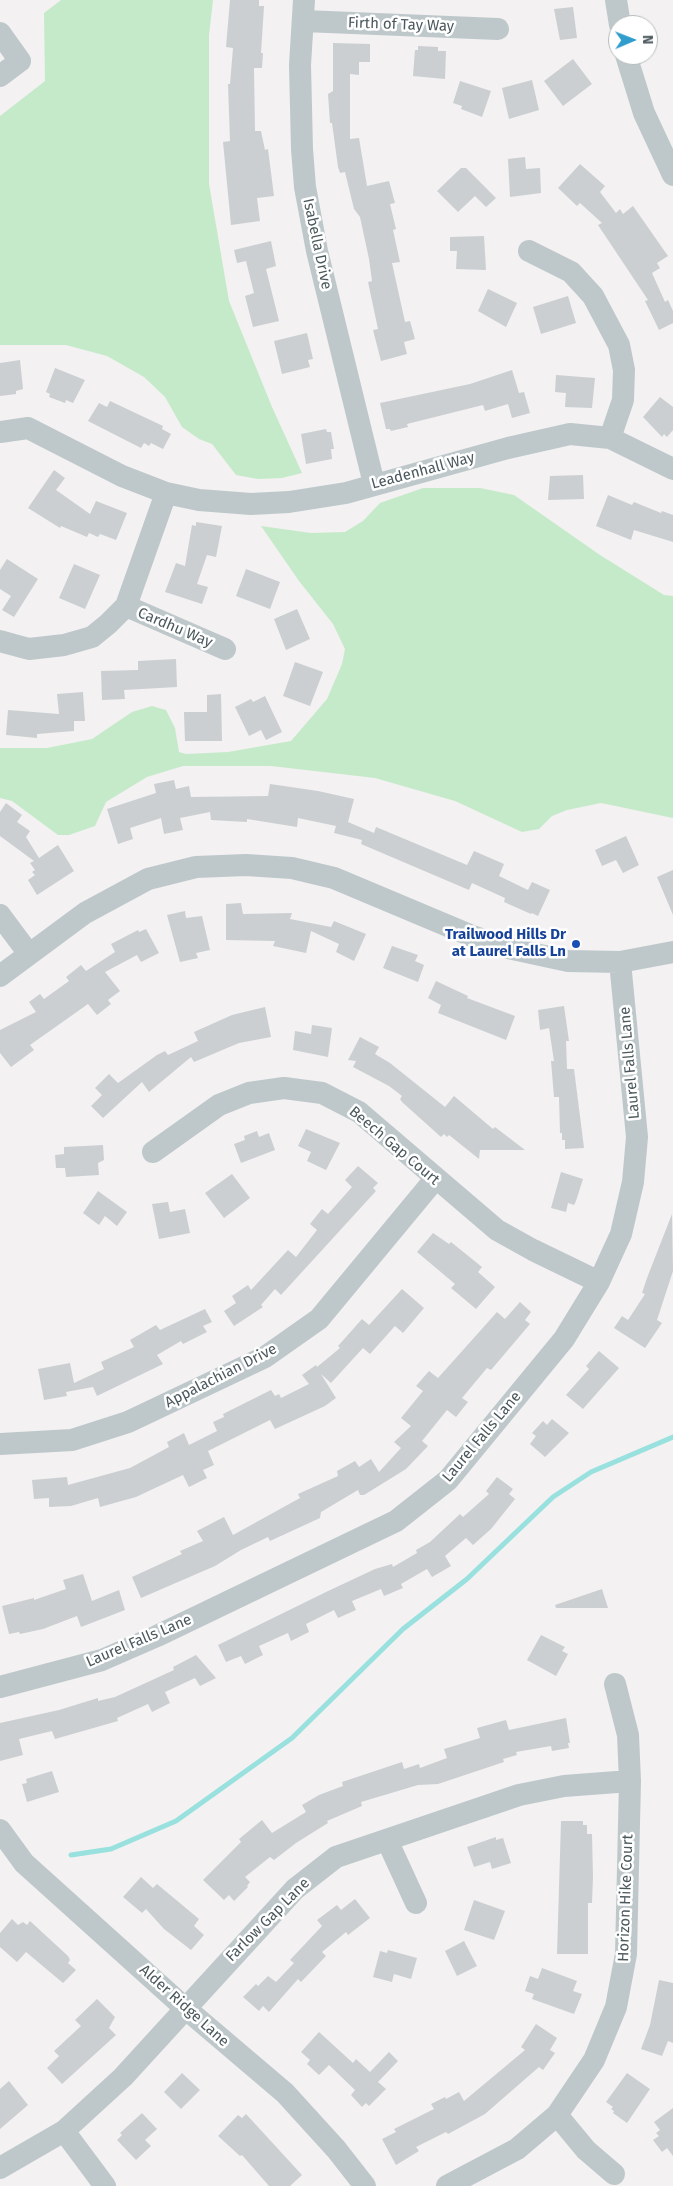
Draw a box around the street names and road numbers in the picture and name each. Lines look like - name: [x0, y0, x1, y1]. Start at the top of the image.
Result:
- street label: Firth of Tay Way: [348, 14, 454, 36]
- street label: Isabella Drive: [299, 197, 335, 291]
- street label: Leadenhall Way: [369, 449, 477, 493]
- street label: Cardhu Way: [135, 604, 215, 652]
- street label: Laurel Falls Lane: [616, 1006, 644, 1120]
- street label: Beech Gap Court: [345, 1103, 443, 1189]
- street label: Appalachian Drive: [162, 1340, 280, 1412]
- street label: Laurel Falls Lane: [439, 1388, 525, 1486]
- street label: Laurel Falls Lane: [84, 1611, 194, 1671]
- street label: Horizon Hike Court: [615, 1834, 637, 1962]
- street label: Farlow Gap Lane: [222, 1874, 314, 1966]
- street label: Alder Ridge Lane: [136, 1961, 232, 2051]

